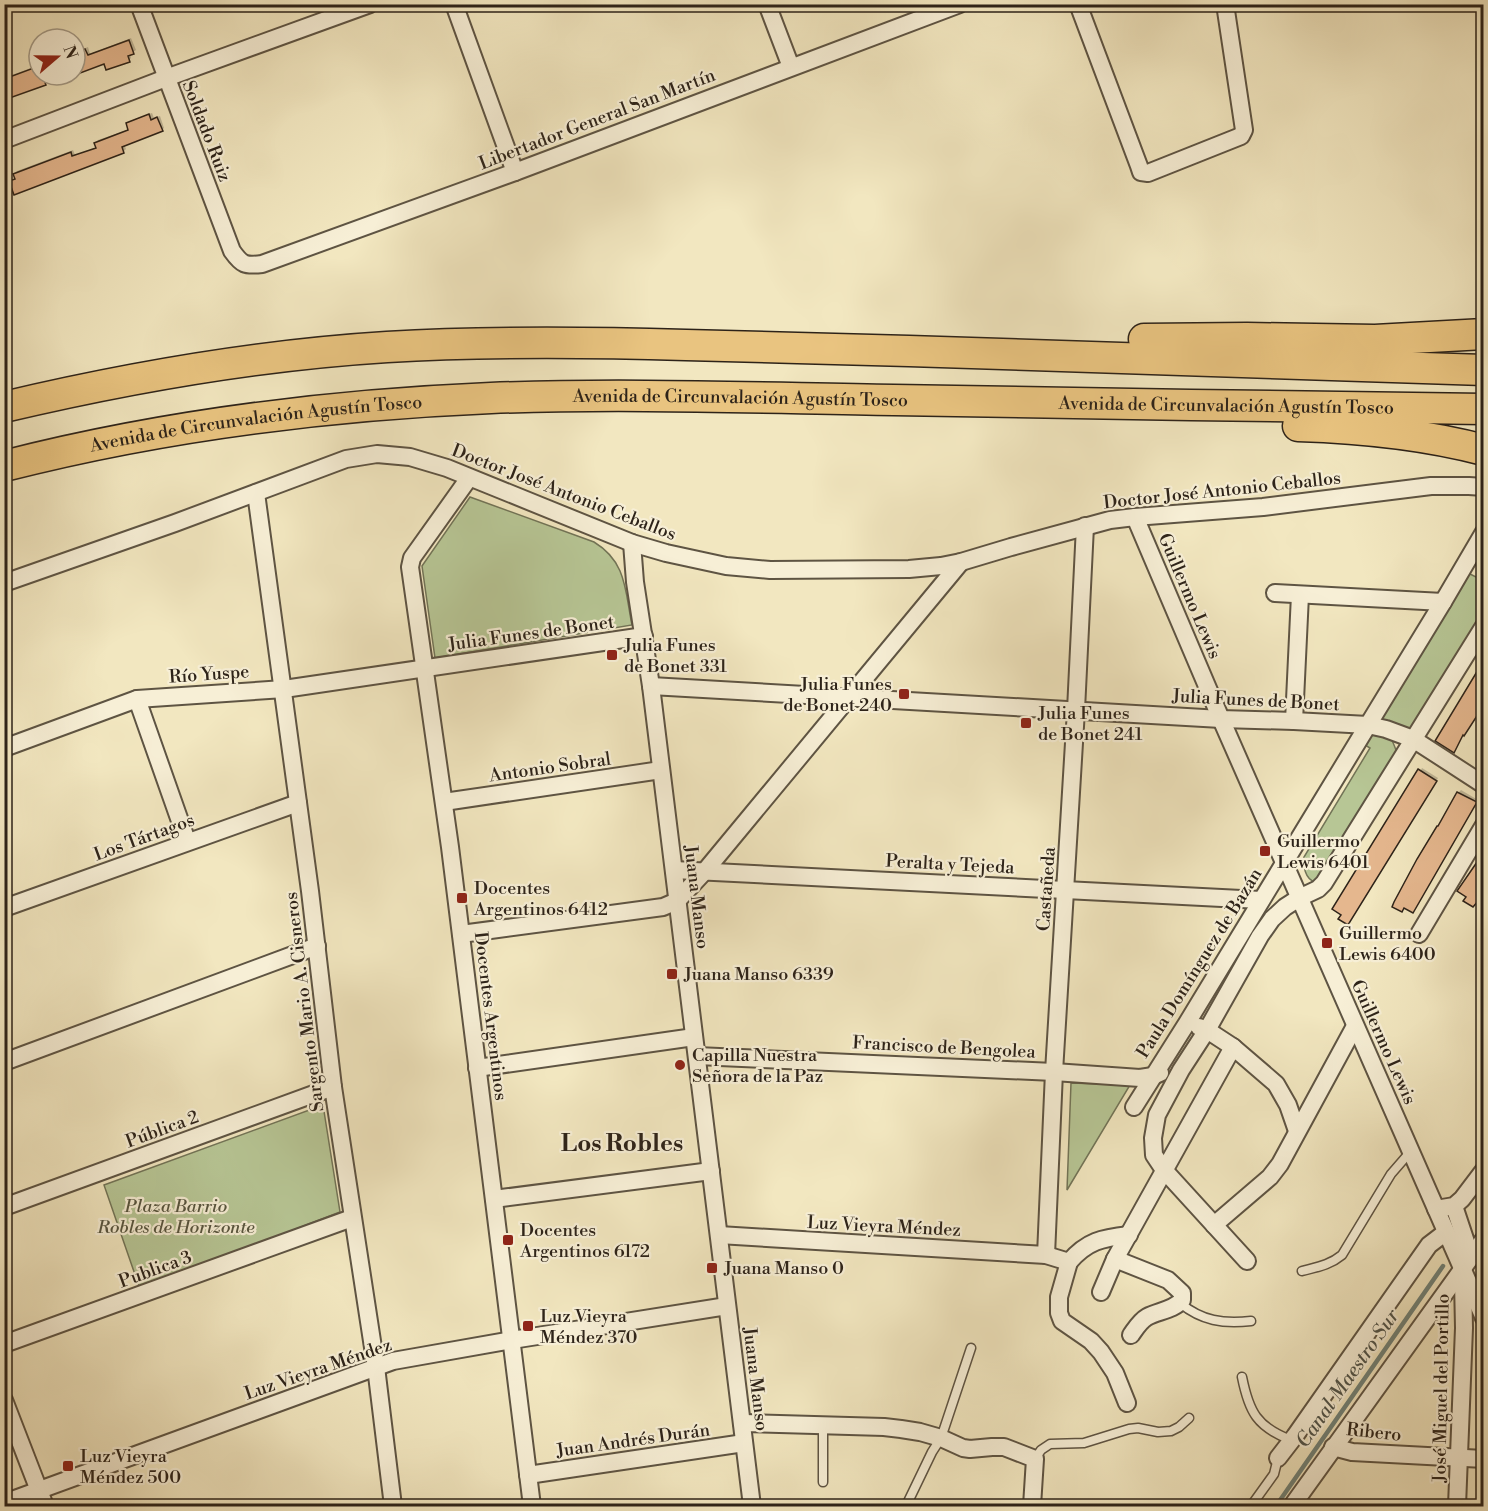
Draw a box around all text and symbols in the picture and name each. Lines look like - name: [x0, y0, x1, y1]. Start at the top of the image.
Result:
- north arrow: [27, 27, 87, 87]
- text: N: [59, 43, 82, 62]
- street label: Libertador General San Martín: [476, 64, 719, 175]
- street label: Soldado Ruiz: [177, 77, 236, 185]
- street label: Avenida de Circunvalación Agustín Tosco: [571, 385, 908, 412]
- street label: Avenida de Circunvalación Agustín Tosco: [87, 391, 423, 458]
- street label: Avenida de Circunvalación Agustín Tosco: [1057, 392, 1394, 420]
- street label: Doctor José Antonio Ceballos: [448, 439, 679, 546]
- street label: Doctor José Antonio Ceballos: [1102, 467, 1342, 514]
- street label: Guillermo Lewis: [1153, 530, 1226, 663]
- street label: Julia Funes de Bonet: [446, 610, 616, 657]
- place label: Julia Funes de Bonet 331: [623, 634, 727, 678]
- marker: Julia Funes de Bonet 331: [605, 648, 619, 662]
- street label: Río Yuspe: [168, 660, 250, 689]
- place label: Julia Funes de Bonet 240: [783, 673, 892, 717]
- street label: Julia Funes de Bonet: [1171, 685, 1341, 716]
- marker: Julia Funes de Bonet 240: [897, 687, 911, 701]
- place label: Julia Funes de Bonet 241: [1037, 702, 1143, 746]
- marker: Julia Funes de Bonet 241: [1019, 716, 1033, 730]
- street label: Antonio Sobral: [487, 747, 613, 788]
- street label: Los Tártagos: [91, 809, 198, 866]
- place label: Guillermo Lewis 6401: [1277, 830, 1369, 874]
- street label: Juana Manso: [679, 843, 714, 950]
- marker: Guillermo Lewis 6401: [1258, 844, 1272, 858]
- street label: Castañeda: [1032, 845, 1061, 932]
- street label: Peralta y Tejeda: [885, 850, 1016, 879]
- street label: Paula Domínguez de Bazán: [1131, 864, 1268, 1063]
- place label: Docentes Argentinos 6412: [473, 877, 608, 921]
- street label: Sargento Mario A. Cisneros: [280, 891, 329, 1113]
- marker: Docentes Argentinos 6412: [455, 891, 469, 905]
- place label: Guillermo Lewis 6400: [1339, 922, 1436, 966]
- street label: Docentes Argentinos: [469, 930, 512, 1102]
- marker: Guillermo Lewis 6400: [1320, 936, 1334, 950]
- place label: Juana Manso 6339: [683, 963, 834, 986]
- marker: Juana Manso 6339: [665, 967, 679, 981]
- street label: Guillermo Lewis: [1346, 976, 1421, 1108]
- street label: Francisco de Bengolea: [852, 1031, 1037, 1064]
- place label: Capilla Nuestra Señora de la Paz: [692, 1044, 823, 1088]
- marker: Capilla Nuestra Señora de la Paz: [673, 1058, 687, 1072]
- street label: Pública 2: [122, 1106, 202, 1153]
- district label: Los Robles: [561, 1129, 683, 1159]
- park label: Plaza Barrio Robles de Horizonte: [96, 1195, 255, 1239]
- street label: Luz Vieyra Méndez: [806, 1211, 962, 1242]
- place label: Docentes Argentinos 6172: [519, 1219, 650, 1263]
- marker: Docentes Argentinos 6172: [501, 1233, 515, 1247]
- street label: Publica 3: [115, 1246, 195, 1293]
- place label: Juana Manso 0: [723, 1257, 844, 1280]
- marker: Juana Manso 0: [705, 1261, 719, 1275]
- street label: José Miguel del Portillo: [1428, 1293, 1455, 1484]
- water label: Canal Maestro Sur: [1291, 1304, 1406, 1453]
- place label: Luz Vieyra Méndez 370: [540, 1305, 638, 1349]
- marker: Luz Vieyra Méndez 370: [521, 1319, 535, 1333]
- street label: Juana Manso: [738, 1325, 773, 1432]
- street label: Luz Vieyra Méndez: [241, 1333, 395, 1405]
- street label: Juan Andrés Durán: [554, 1418, 712, 1463]
- street label: Ribero: [1345, 1418, 1403, 1447]
- place label: Luz Vieyra Méndez 500: [80, 1445, 181, 1489]
- marker: Luz Vieyra Méndez 500: [61, 1459, 75, 1473]

